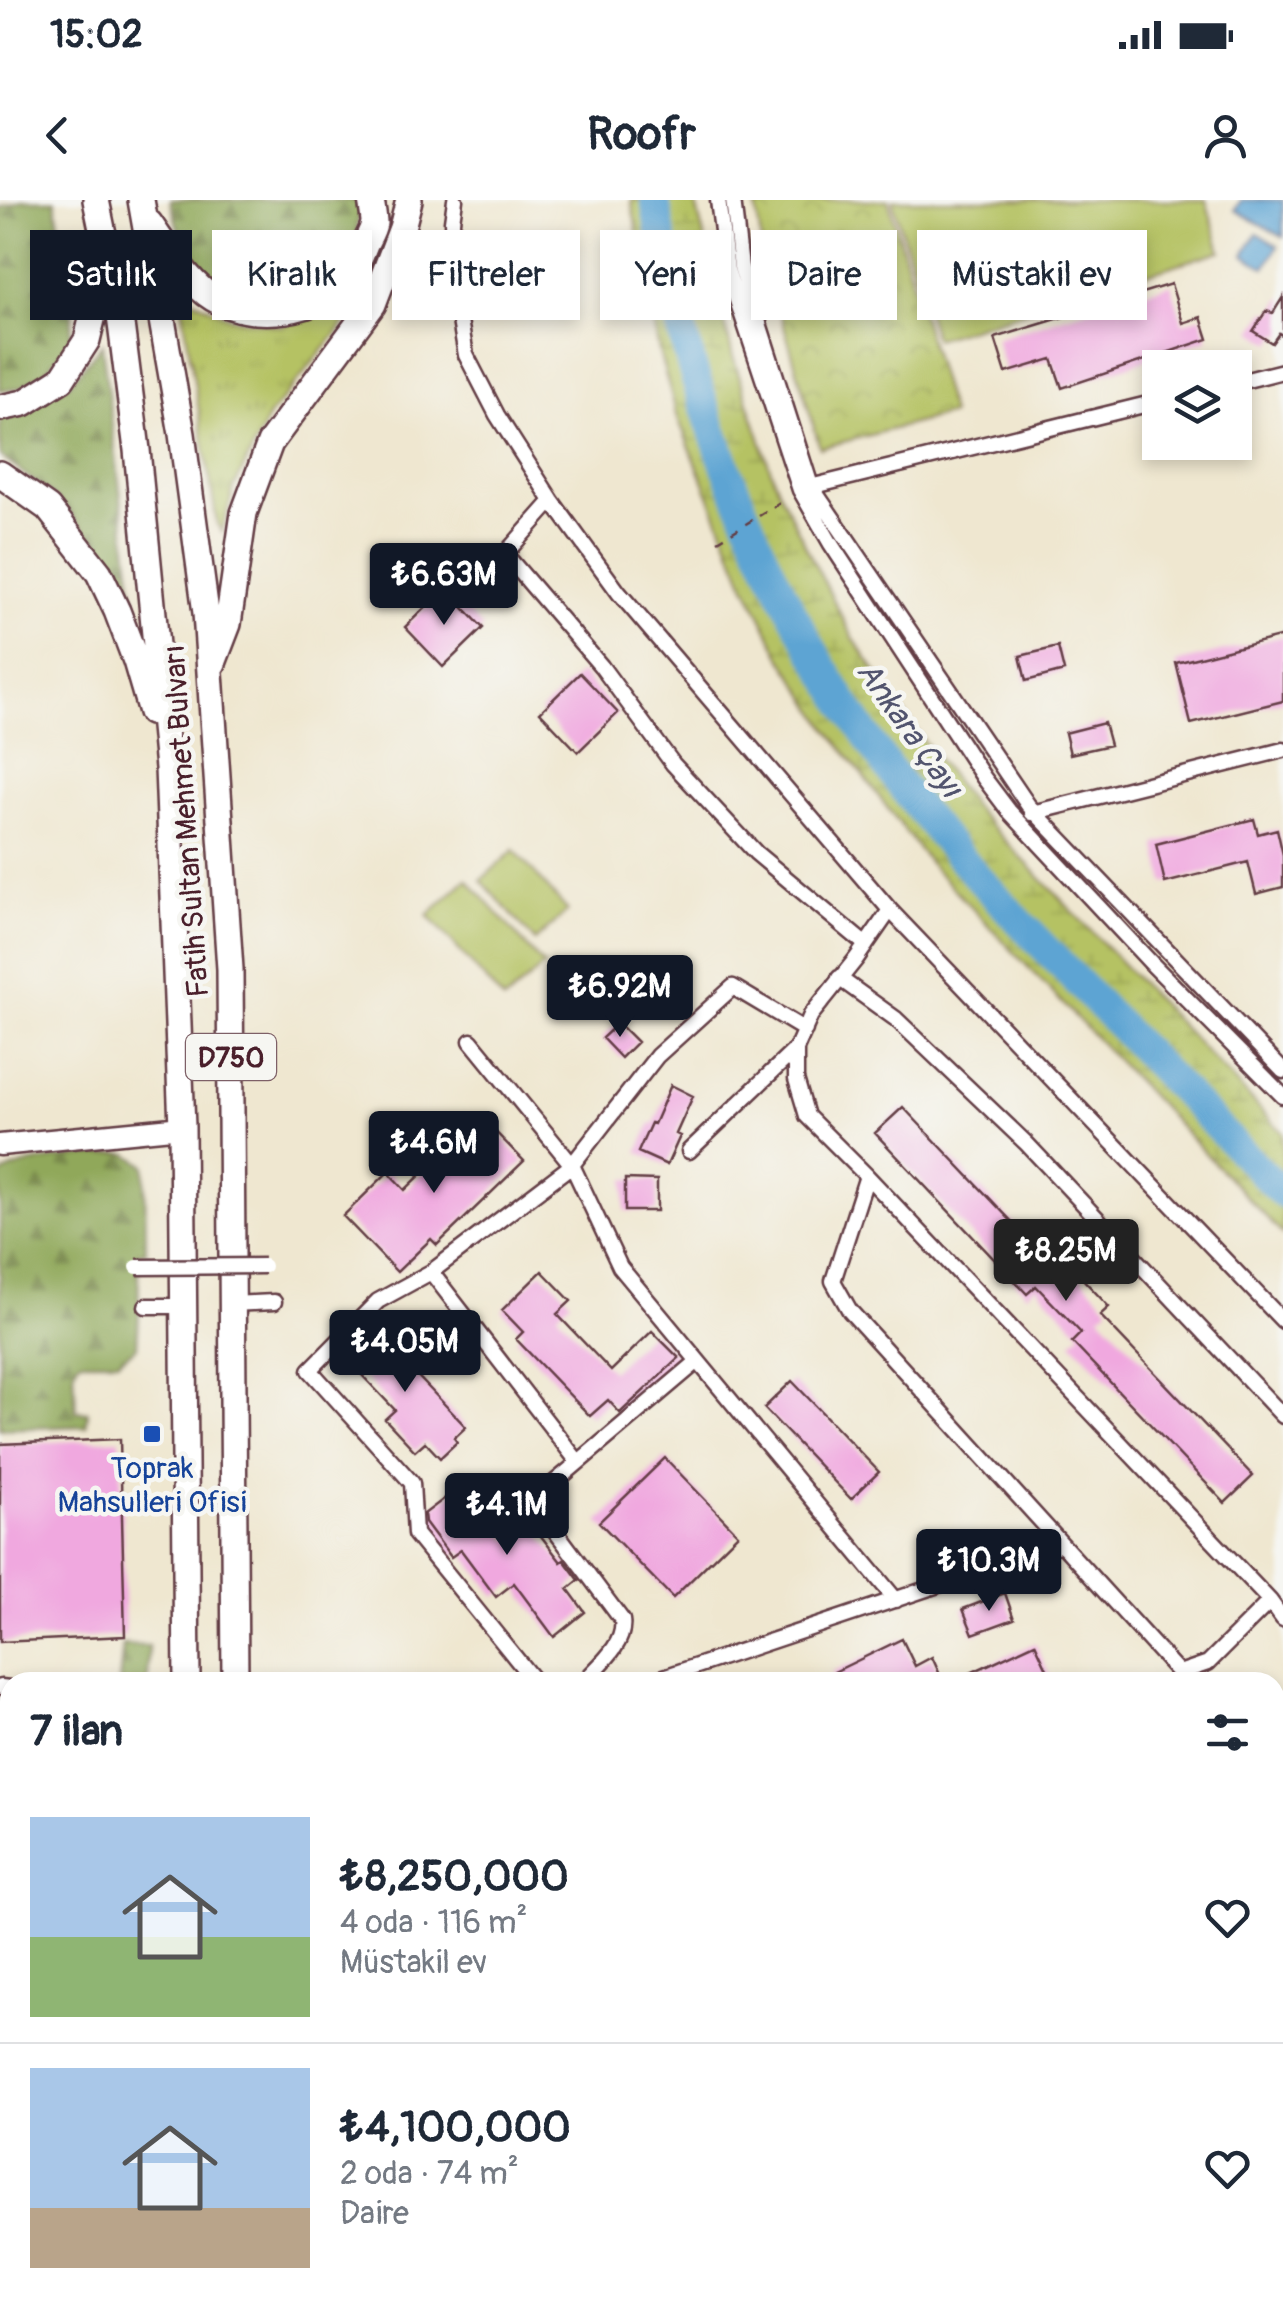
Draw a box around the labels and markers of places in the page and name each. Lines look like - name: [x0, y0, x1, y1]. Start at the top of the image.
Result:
- pin: ₺6.63M: [363, 543, 525, 628]
- pin: ₺6.92M: [539, 955, 701, 1040]
- pin: ₺4.6M: [364, 1111, 504, 1196]
- pin: ₺8.25M: [985, 1219, 1147, 1304]
- pin: ₺4.05M: [324, 1310, 486, 1395]
- marker: Toprak Mahsulleri Ofisi: [141, 1423, 163, 1445]
- place label: Toprak Mahsulleri Ofisi: [57, 1450, 247, 1521]
- pin: ₺4.1M: [437, 1473, 577, 1558]
- pin: ₺10.3M: [908, 1529, 1070, 1614]

